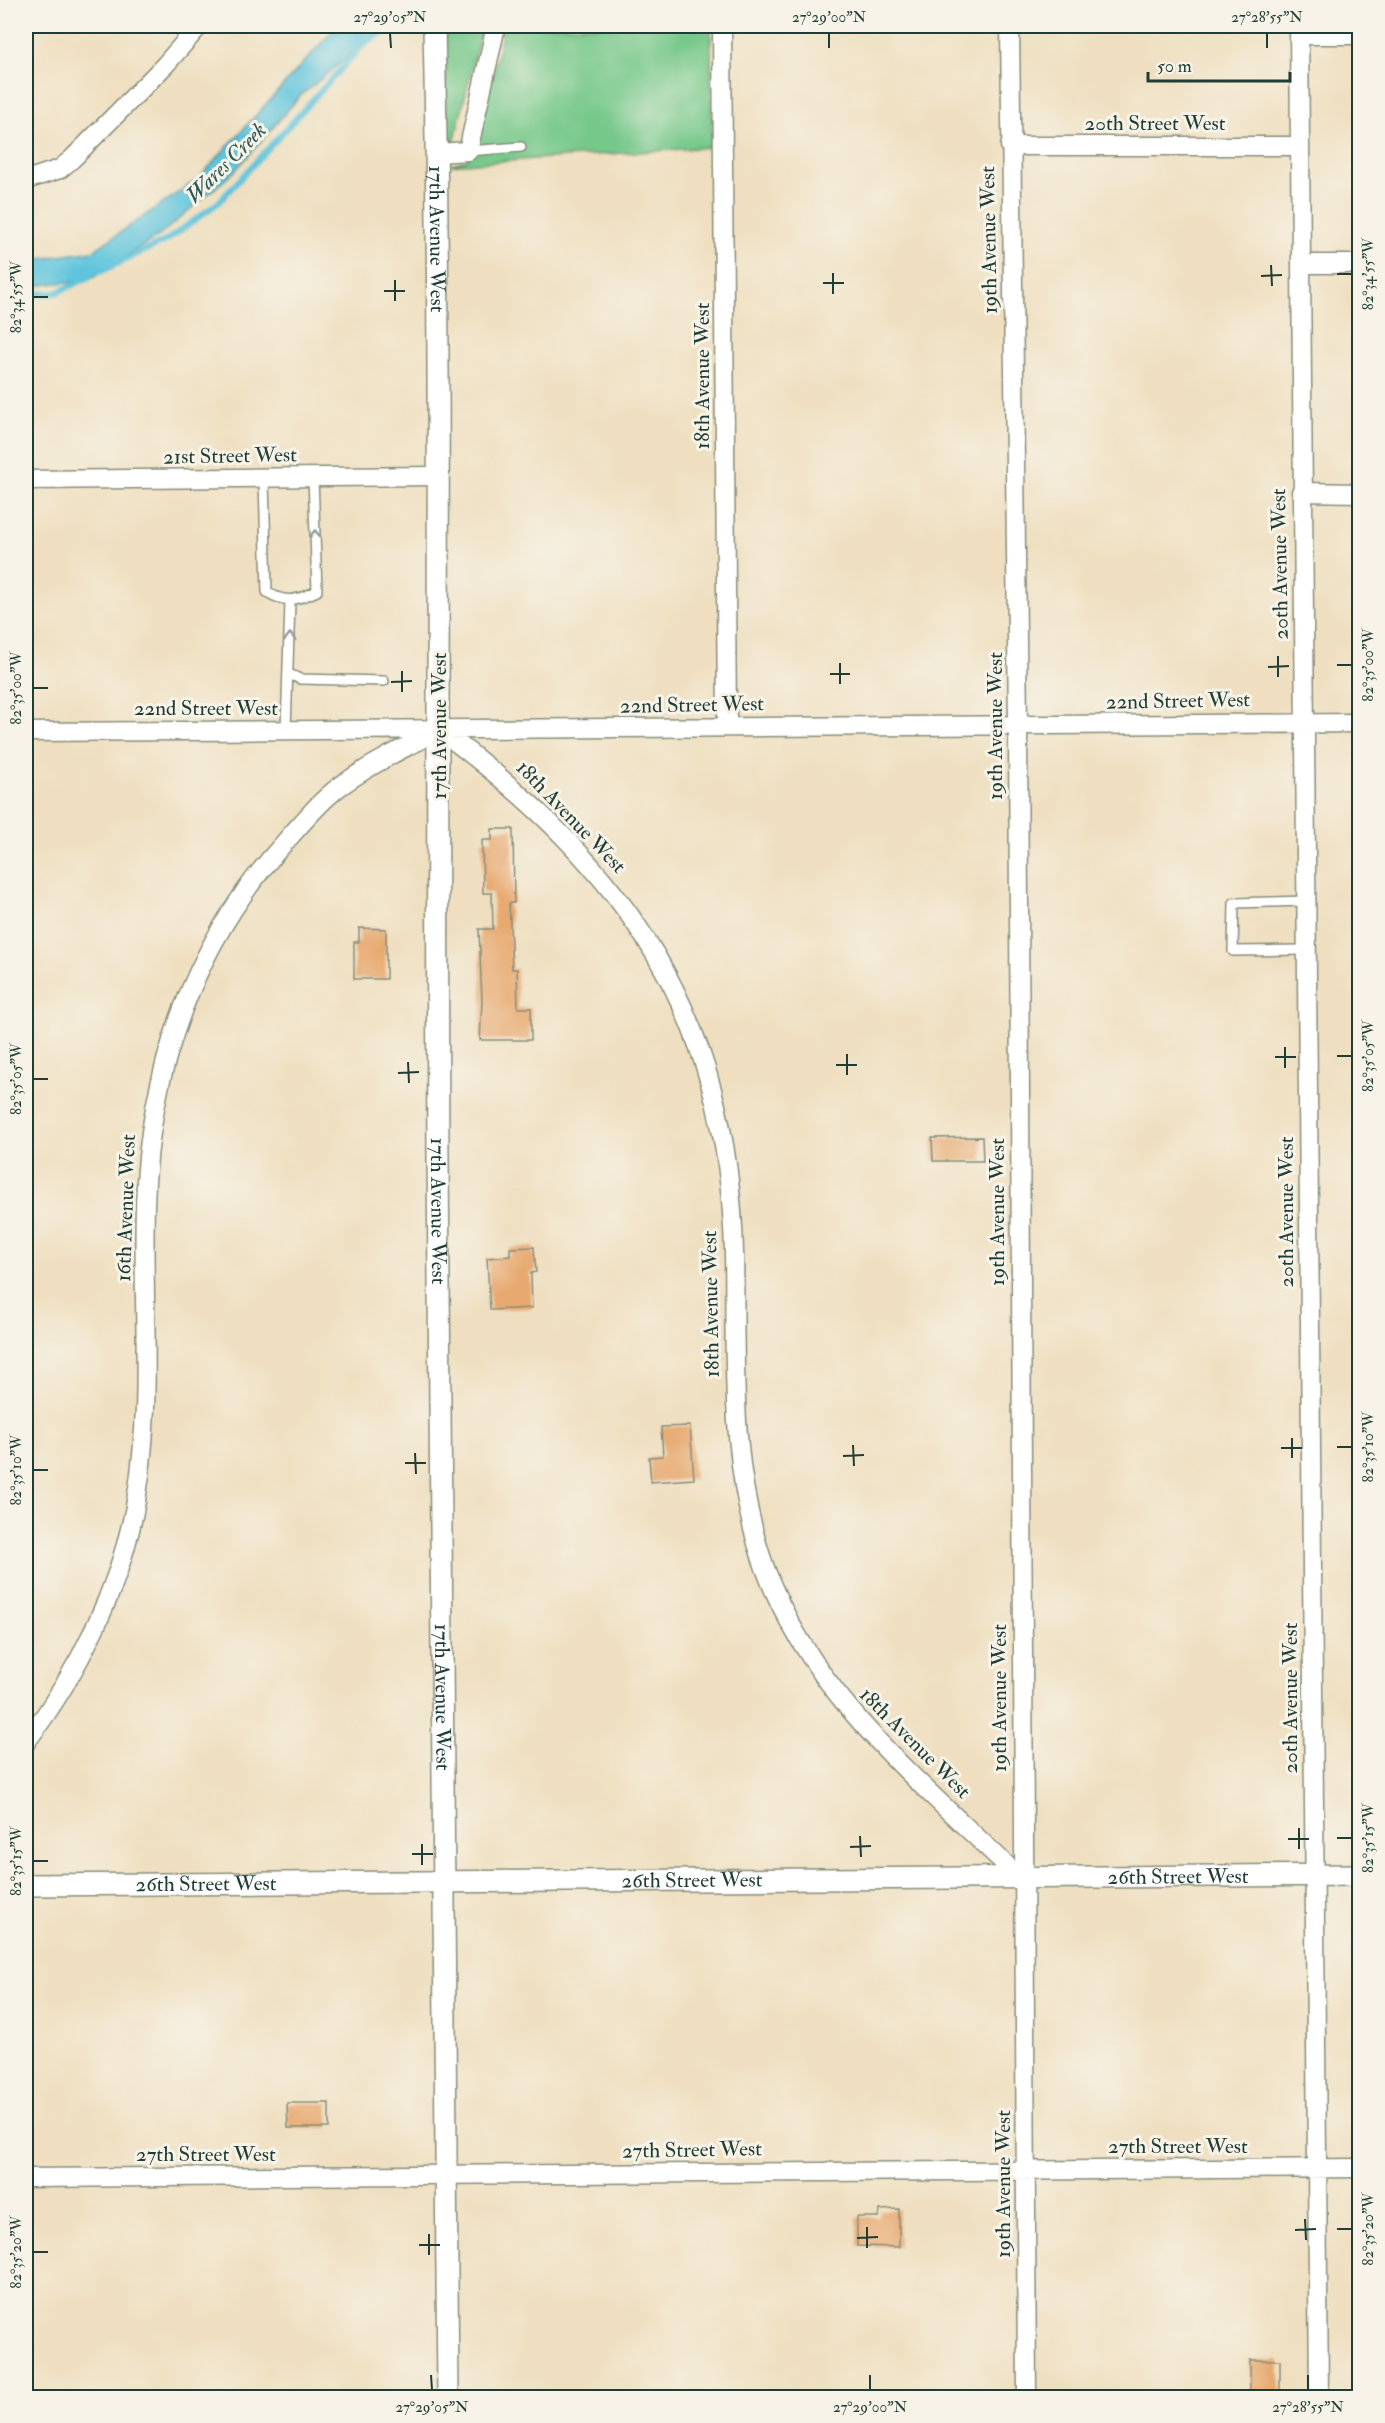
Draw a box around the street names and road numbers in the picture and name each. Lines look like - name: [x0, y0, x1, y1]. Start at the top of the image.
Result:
- street label: 20th Street West: [1085, 110, 1226, 137]
- street label: 17th Avenue West: [423, 165, 451, 313]
- street label: 19th Avenue West: [974, 166, 1004, 314]
- street label: 18th Avenue West: [689, 302, 716, 450]
- street label: 21st Street West: [163, 441, 297, 471]
- street label: 20th Avenue West: [1265, 488, 1295, 640]
- street label: 17th Avenue West: [426, 652, 453, 799]
- street label: 19th Avenue West: [982, 652, 1009, 800]
- street label: 22nd Street West: [1106, 686, 1250, 716]
- street label: 22nd Street West: [620, 690, 764, 720]
- street label: 22nd Street West: [134, 695, 278, 722]
- street label: 18th Avenue West: [510, 755, 632, 879]
- street label: 16th Avenue West: [110, 1134, 142, 1282]
- street label: 20th Avenue West: [1273, 1136, 1300, 1288]
- street label: 17th Avenue West: [424, 1137, 452, 1285]
- street label: 19th Avenue West: [984, 1138, 1011, 1286]
- street label: 18th Avenue West: [696, 1230, 726, 1378]
- street label: 20th Avenue West: [1277, 1622, 1304, 1774]
- street label: 17th Avenue West: [428, 1623, 457, 1771]
- street label: 19th Avenue West: [986, 1624, 1013, 1772]
- street label: 18th Avenue West: [853, 1681, 977, 1805]
- street label: 26th Street West: [1107, 1862, 1249, 1890]
- street label: 26th Street West: [621, 1866, 763, 1894]
- street label: 26th Street West: [135, 1870, 277, 1898]
- street label: 19th Avenue West: [990, 2110, 1017, 2258]
- street label: 27th Street West: [1108, 2133, 1248, 2160]
- street label: 27th Street West: [622, 2135, 762, 2165]
- street label: 27th Street West: [136, 2141, 276, 2168]

